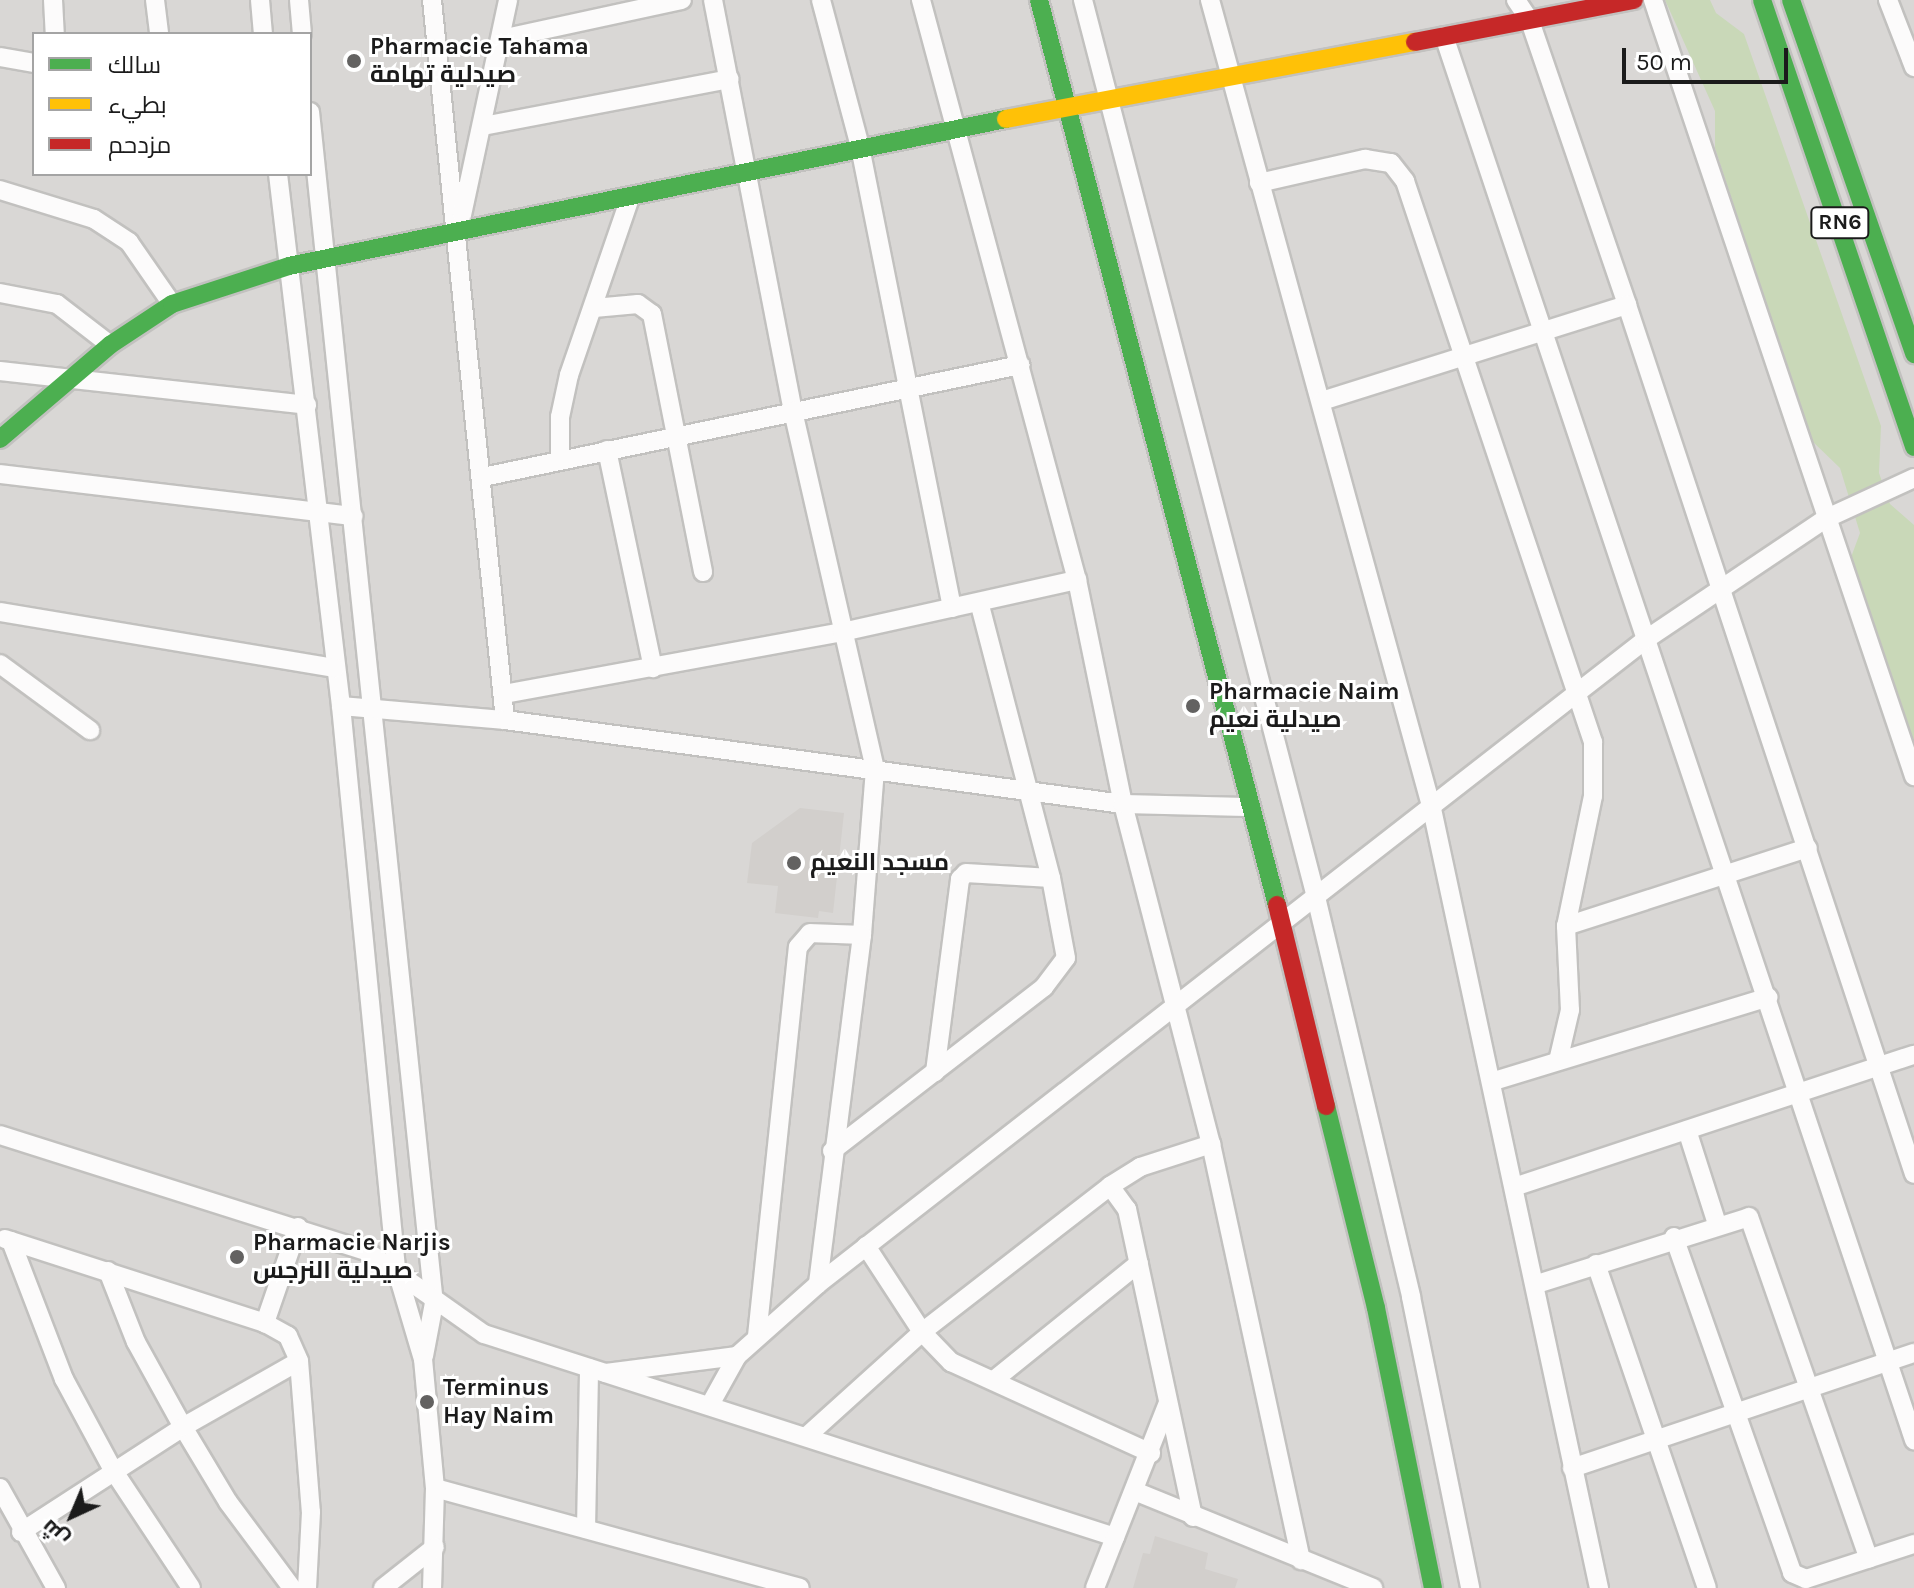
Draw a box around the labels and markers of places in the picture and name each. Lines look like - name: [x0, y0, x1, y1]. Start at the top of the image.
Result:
- place label: Pharmacie Tahama صيدلية تهامة: [370, 33, 589, 89]
- marker: Pharmacie Tahama صيدلية تهامة: [345, 52, 363, 70]
- place label: Pharmacie Naim صيدلية نعيم: [1209, 678, 1399, 734]
- marker: Pharmacie Naim صيدلية نعيم: [1184, 697, 1202, 715]
- place label: مسجد النعيم: [810, 849, 949, 877]
- marker: مسجد النعيم: [785, 854, 803, 872]
- place label: Pharmacie Narjis صيدلية النرجس: [253, 1229, 451, 1285]
- marker: Pharmacie Narjis صيدلية النرجس: [228, 1248, 246, 1266]
- place label: Terminus Hay Naim: [443, 1374, 554, 1430]
- marker: Terminus Hay Naim: [418, 1393, 436, 1411]

